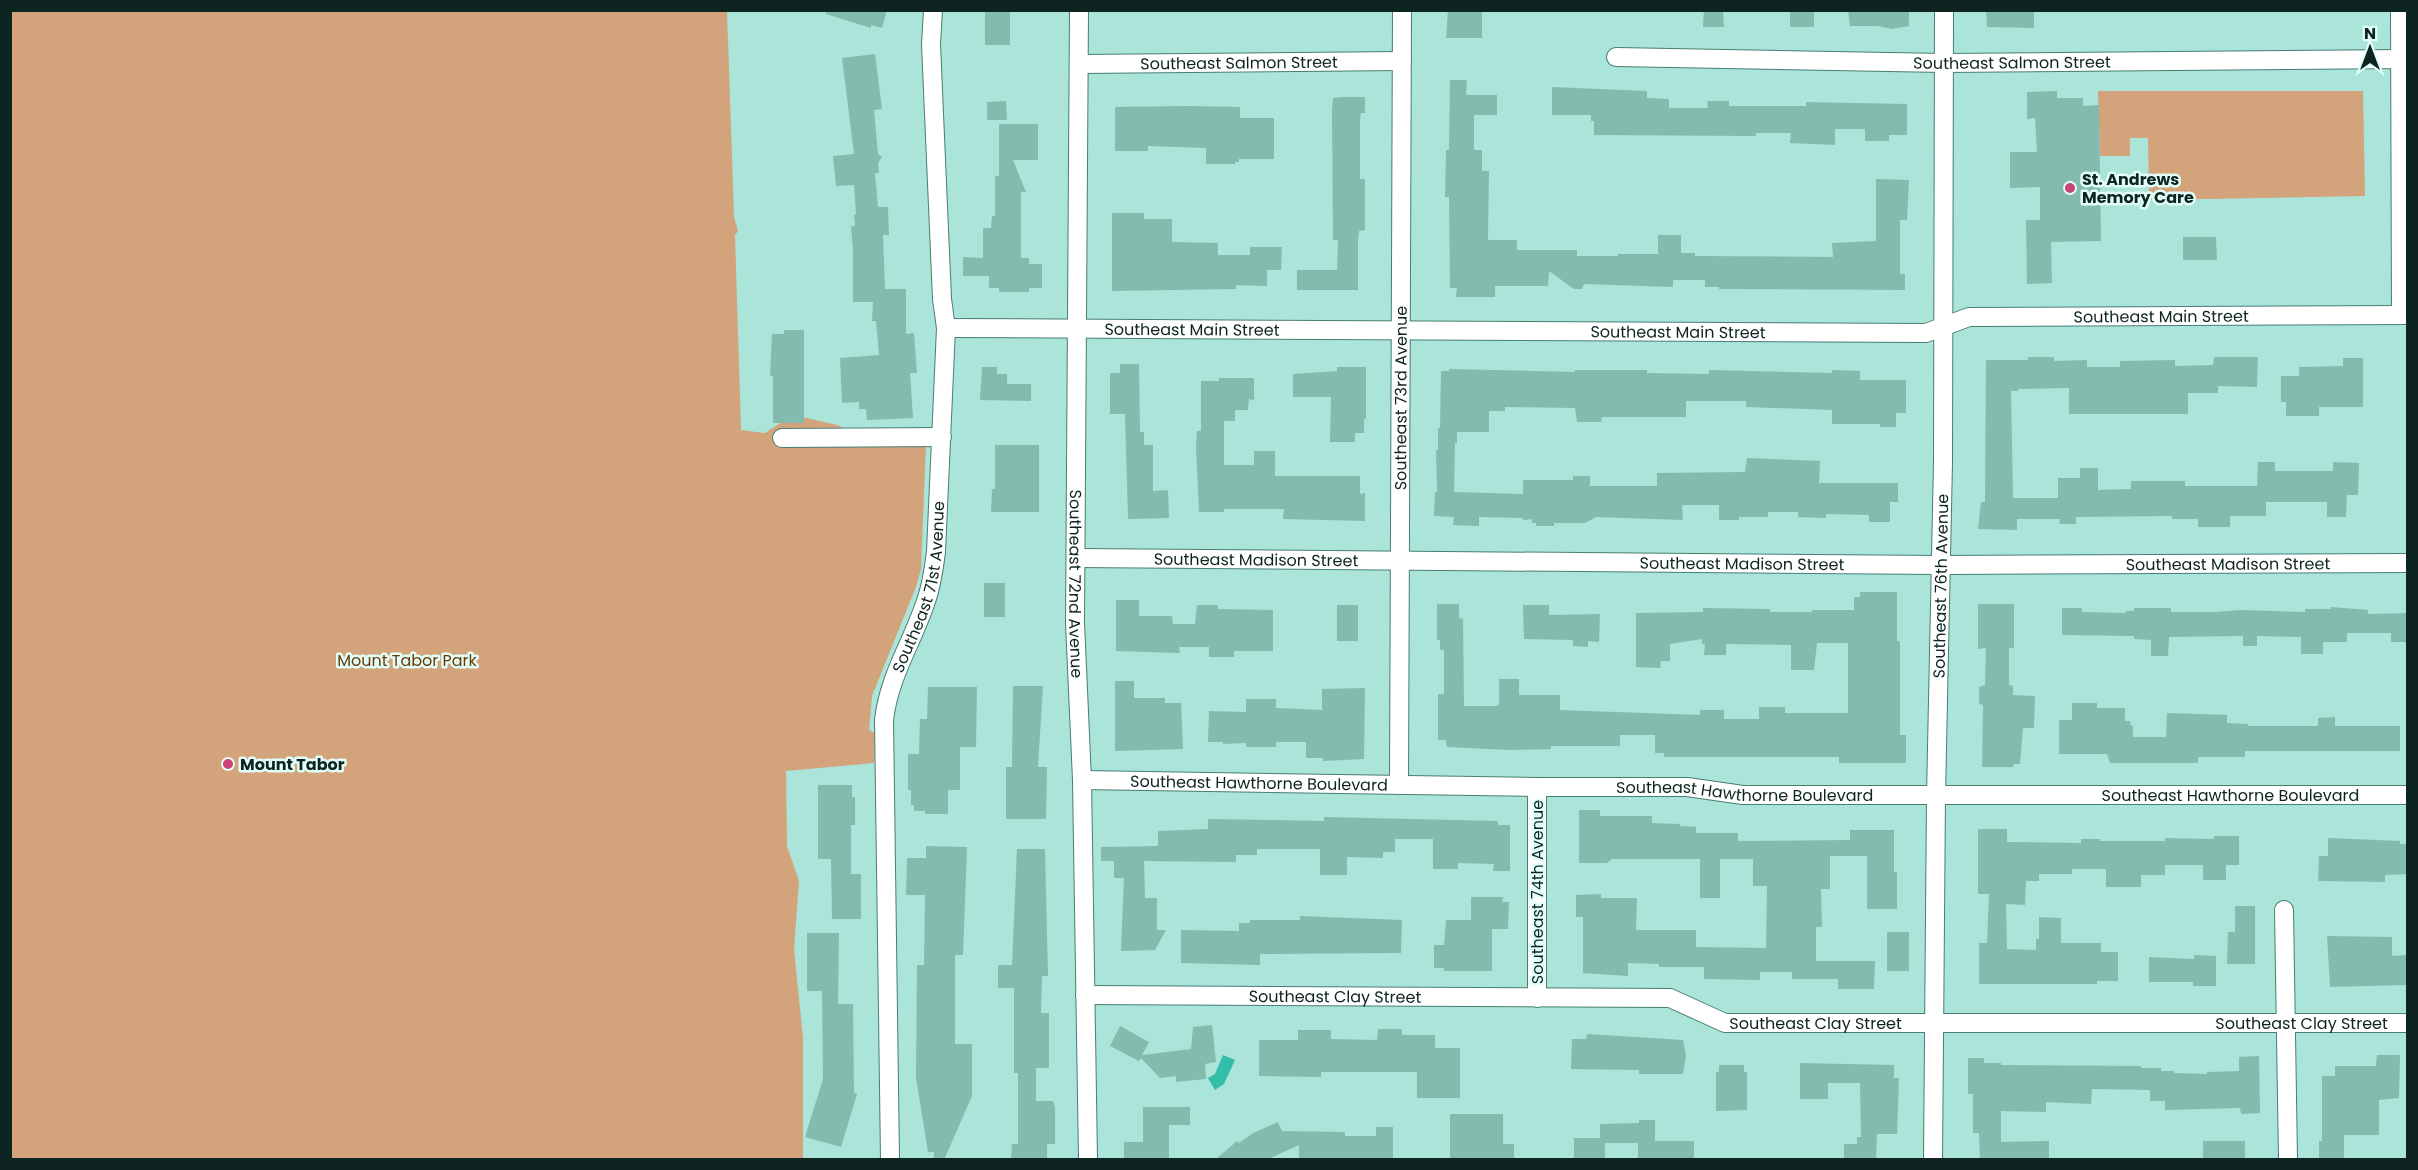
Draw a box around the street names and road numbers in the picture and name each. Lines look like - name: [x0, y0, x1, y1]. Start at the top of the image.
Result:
- street label: Southeast Salmon Street: [1140, 51, 1338, 75]
- street label: Southeast Salmon Street: [1913, 51, 2111, 75]
- street label: Southeast Main Street: [2073, 305, 2249, 329]
- street label: Southeast 73rd Avenue: [1389, 306, 1413, 490]
- street label: Southeast Main Street: [1104, 318, 1280, 342]
- street label: Southeast Main Street: [1590, 320, 1766, 344]
- street label: Southeast 72nd Avenue: [1063, 490, 1088, 679]
- street label: Southeast 76th Avenue: [1927, 493, 1954, 679]
- street label: Southeast 71st Avenue: [887, 500, 950, 676]
- street label: Southeast Madison Street: [1154, 548, 1359, 572]
- street label: Southeast Madison Street: [1640, 552, 1845, 576]
- street label: Southeast Madison Street: [2126, 552, 2330, 576]
- street label: Southeast Hawthorne Boulevard: [1130, 770, 1388, 797]
- street label: Southeast Hawthorne Boulevard: [1616, 776, 1873, 807]
- street label: Southeast Hawthorne Boulevard: [2101, 784, 2359, 807]
- street label: Southeast 74th Avenue: [1526, 800, 1549, 984]
- street label: Southeast Clay Street: [1249, 985, 1421, 1009]
- street label: Southeast Clay Street: [1729, 1012, 1902, 1035]
- street label: Southeast Clay Street: [2215, 1012, 2388, 1035]

